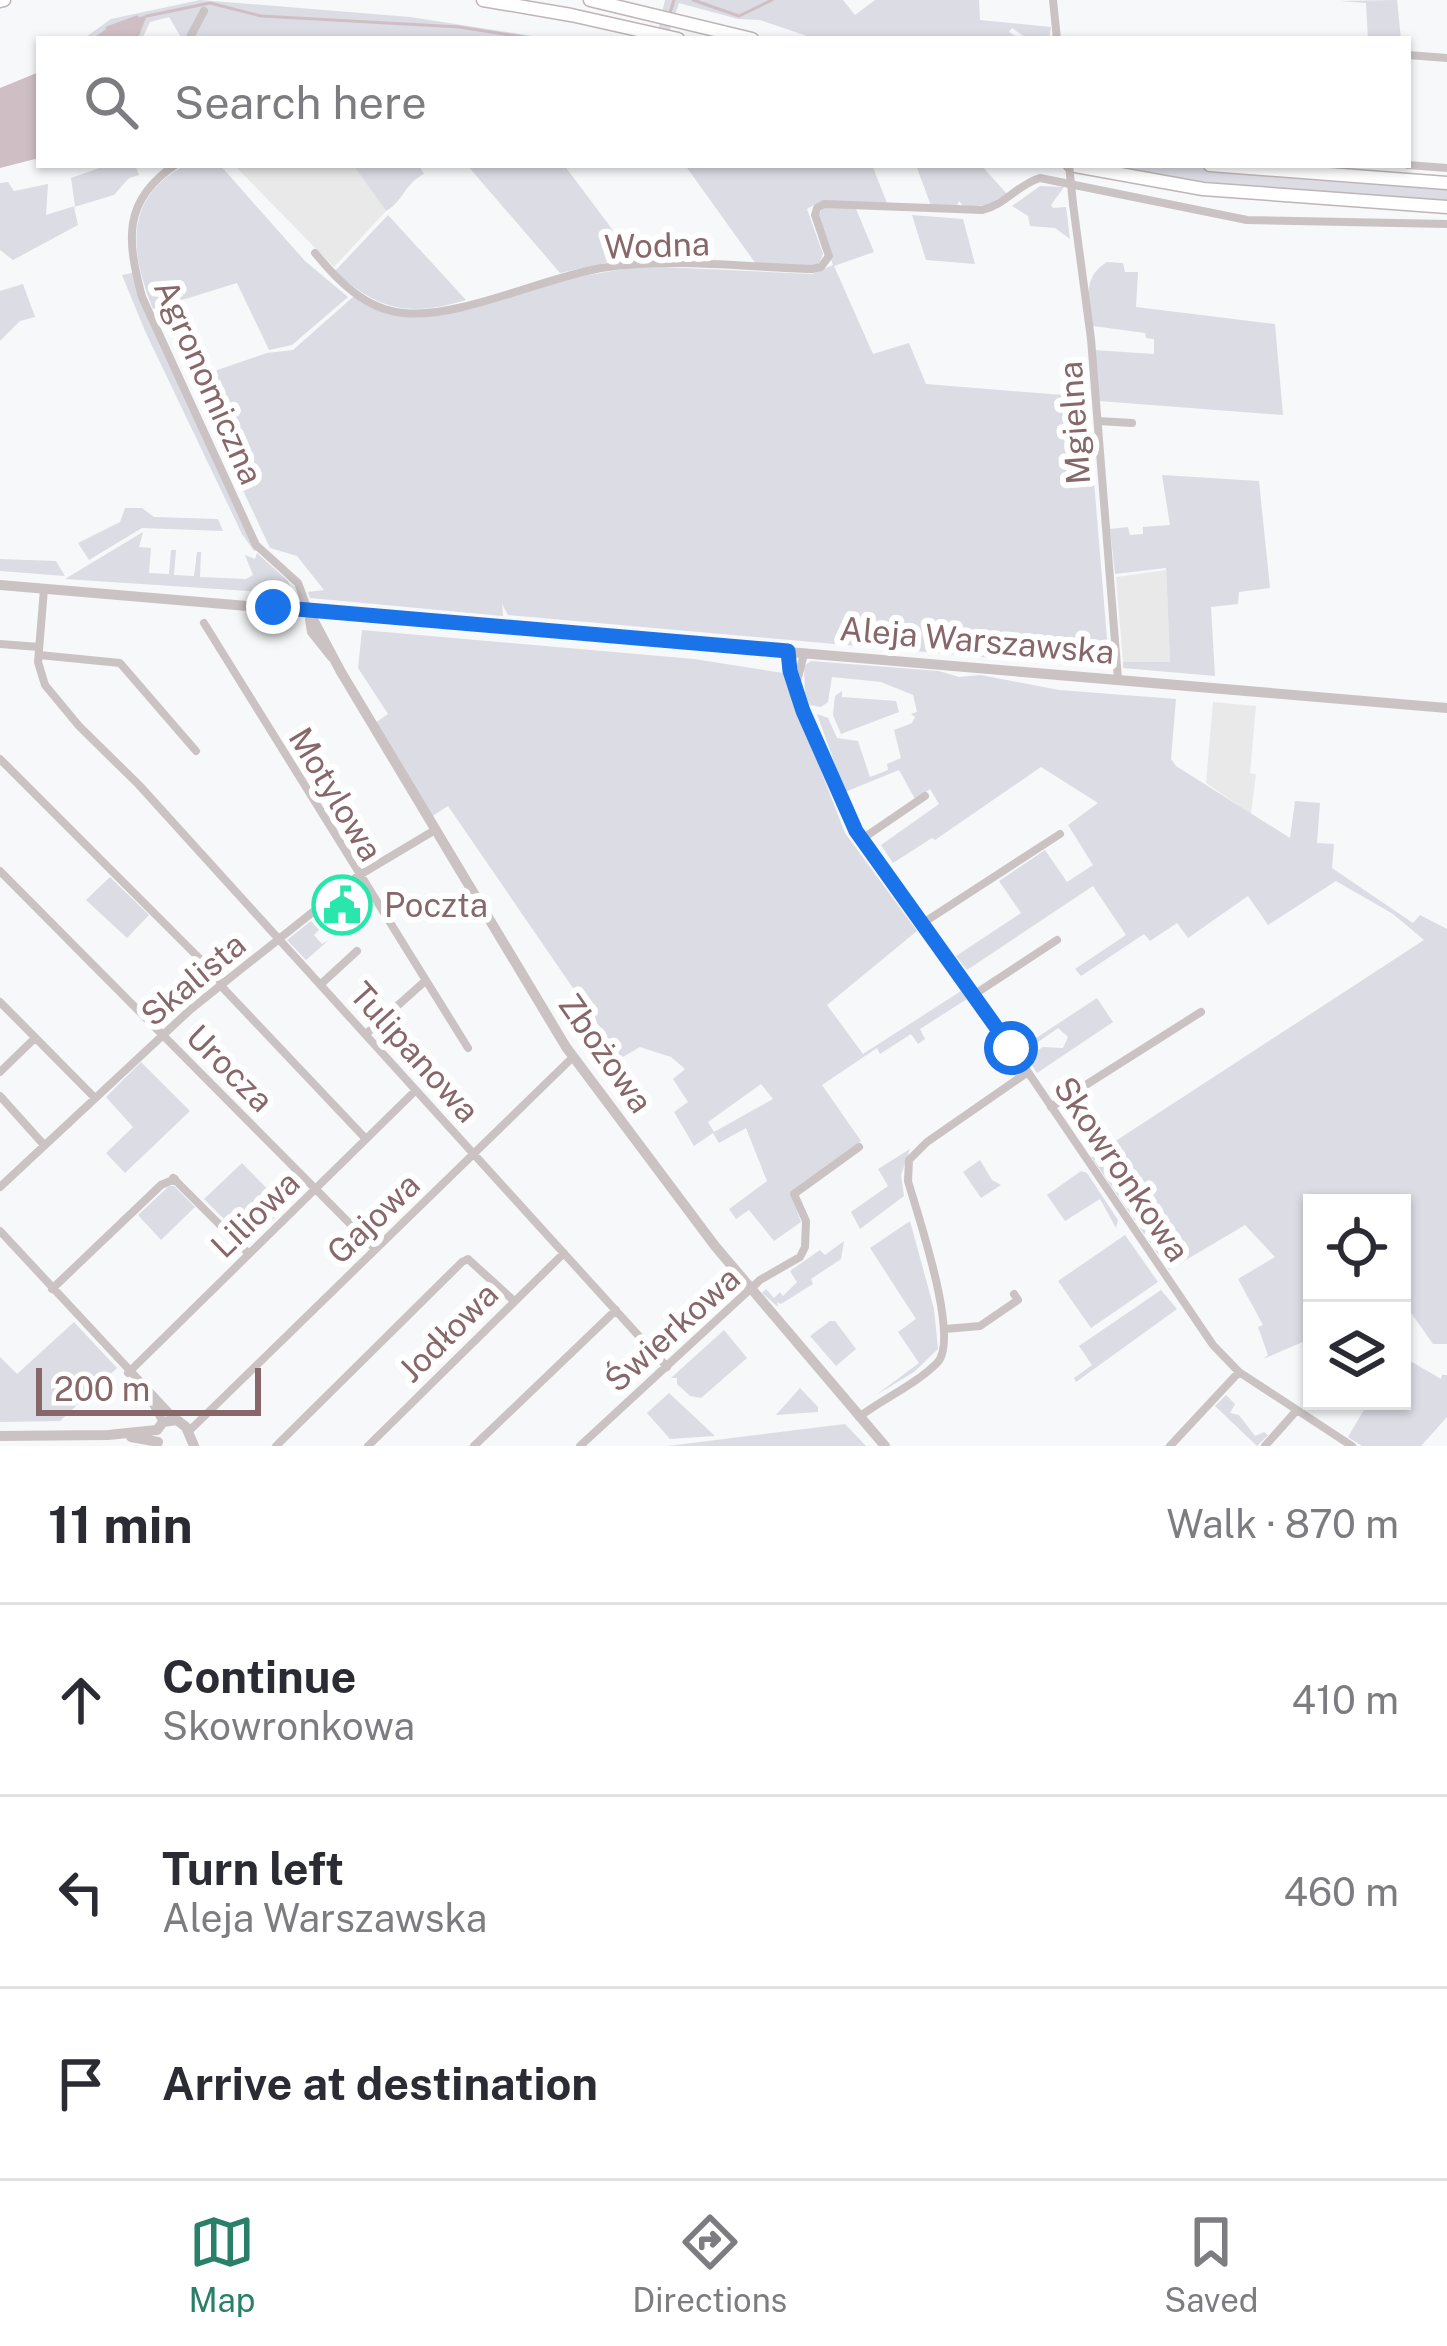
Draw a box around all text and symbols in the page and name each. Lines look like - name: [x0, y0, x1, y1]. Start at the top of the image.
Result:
- search box: [36, 36, 1411, 168]
- icon: search: [78, 69, 144, 135]
- text: Search here: [174, 76, 427, 129]
- street label: Wodna: [603, 224, 711, 266]
- street label: Agronomiczna: [147, 274, 271, 490]
- street label: Mgielna: [1051, 360, 1097, 486]
- route end: [246, 580, 300, 634]
- street label: Aleja Warszawska: [838, 609, 1116, 671]
- street label: Motylowa: [281, 721, 391, 867]
- public building icon: Poczta: [311, 874, 373, 936]
- place label: Poczta: [384, 886, 488, 924]
- street label: Skalista: [133, 925, 253, 1033]
- street label: Tulipanowa: [343, 975, 487, 1129]
- street label: Zbożowa: [551, 986, 661, 1120]
- street label: Urocza: [179, 1017, 281, 1119]
- route start: [984, 1021, 1038, 1075]
- street label: Skowronkowa: [1046, 1070, 1198, 1268]
- street label: Liliowa: [203, 1163, 307, 1265]
- street label: Gajowa: [319, 1165, 427, 1271]
- map controls: [1303, 1194, 1411, 1410]
- button: locate: [1303, 1194, 1411, 1302]
- street label: Świerkowa: [596, 1258, 747, 1399]
- street label: Jodłowa: [391, 1275, 505, 1389]
- button: layers: [1303, 1302, 1411, 1410]
- scale bar: [36, 1362, 261, 1415]
- text: 200 m: [54, 1370, 150, 1408]
- text: 11 min: [48, 1495, 193, 1554]
- text: Walk · 870 m: [1167, 1501, 1399, 1547]
- text: Continue: [162, 1650, 356, 1703]
- icon: ahead: [48, 1667, 114, 1733]
- text: 410 m: [1292, 1677, 1399, 1723]
- text: Skowronkowa: [162, 1703, 415, 1749]
- text: Turn left: [162, 1842, 344, 1895]
- icon: left: [48, 1859, 114, 1925]
- text: 460 m: [1283, 1869, 1399, 1915]
- text: Aleja Warszawska: [162, 1895, 487, 1941]
- icon: arrive: [48, 2051, 114, 2117]
- text: Arrive at destination: [162, 2057, 598, 2110]
- tab: Map: [188, 2209, 255, 2319]
- tab: Directions: [632, 2209, 787, 2319]
- tab: Saved: [1164, 2209, 1259, 2319]

